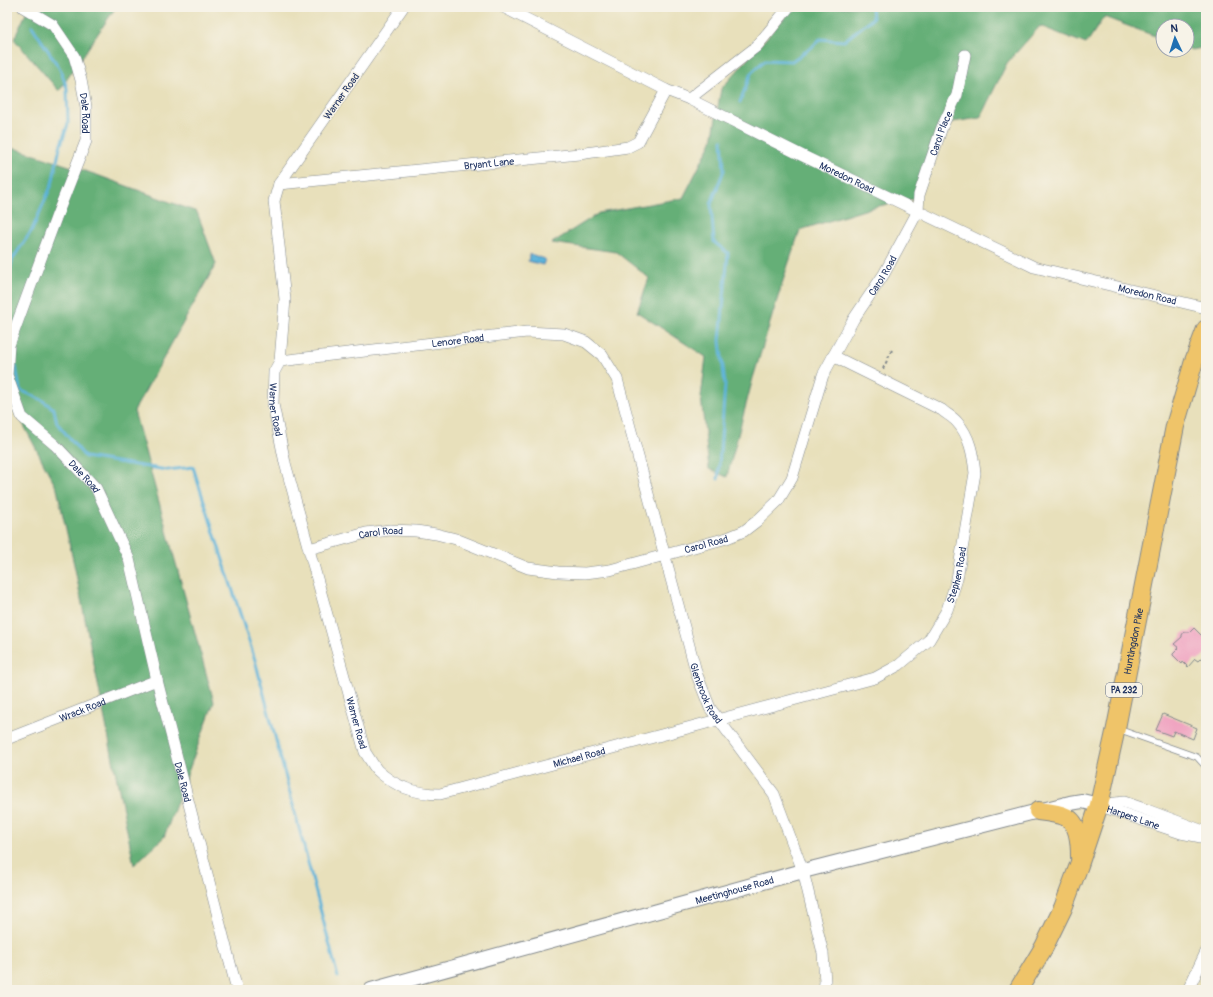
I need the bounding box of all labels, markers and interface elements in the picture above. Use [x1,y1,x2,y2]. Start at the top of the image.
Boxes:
north arrow [1155,18,1195,58]
text: N [1170,22,1179,35]
street label: Warner Road [321,71,362,122]
street label: Dale Road [76,92,91,134]
street label: Carol Place [928,109,956,157]
street label: Bryant Lane [463,156,515,172]
street label: Moredon Road [817,160,876,196]
street label: Carol Road [866,254,900,298]
street label: Moredon Road [1117,282,1178,308]
street label: Lenore Road [431,332,485,350]
street label: Warner Road [266,383,284,438]
street label: Dale Road [65,458,102,495]
street label: Carol Road [357,525,403,542]
street label: Carol Road [683,533,730,556]
street label: Stephen Road [945,546,969,605]
street label: Huntingdon Pike [1122,607,1146,676]
street label: Glenbrook Road [687,662,725,726]
road number: PA 232 [1106,683,1142,697]
street label: Wrack Road [58,696,108,725]
street label: Warner Road [343,696,369,751]
street label: Michael Road [552,745,607,771]
street label: Dale Road [171,761,193,804]
street label: Harpers Lane [1105,803,1161,832]
street label: Meetinghouse Road [694,874,775,907]

